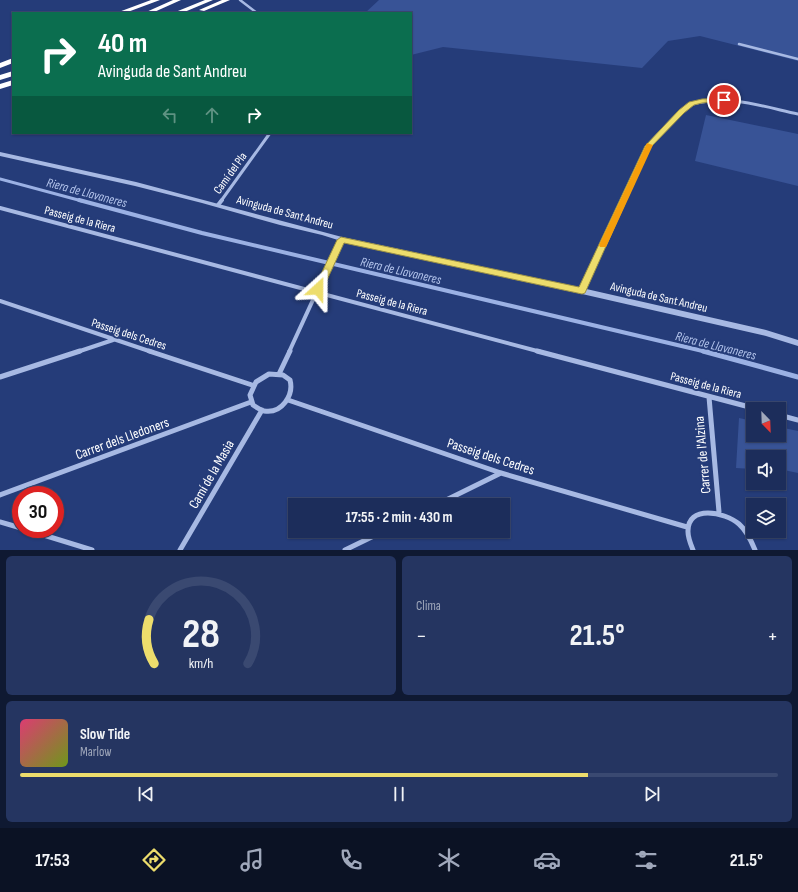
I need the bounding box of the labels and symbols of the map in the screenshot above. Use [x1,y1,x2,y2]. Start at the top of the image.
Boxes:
pin [707,83,741,117]
street label: Camí del Pla [210,149,251,197]
water label: Riera de Llavaneres [45,175,129,211]
street label: Avinguda de Sant Andreu [234,192,335,233]
street label: Passeig de la Riera [43,203,117,236]
water label: Riera de Llavaneres [359,254,443,288]
position arrow [297,268,339,310]
street label: Avinguda de Sant Andreu [608,279,709,316]
street label: Passeig de la Riera [355,286,429,319]
street label: Passeig dels Cedres [89,315,168,354]
water label: Riera de Llavaneres [674,328,758,364]
street label: Passeig de la Riera [669,369,743,402]
north arrow [746,402,786,442]
street label: Carrer dels Lledoners [73,414,171,463]
street label: Carrer de l'Alzina [691,415,714,495]
street label: Passeig dels Cedres [445,434,537,479]
street label: Camí de la Masia [185,437,238,512]
speed limit sign: 30 [12,486,64,538]

